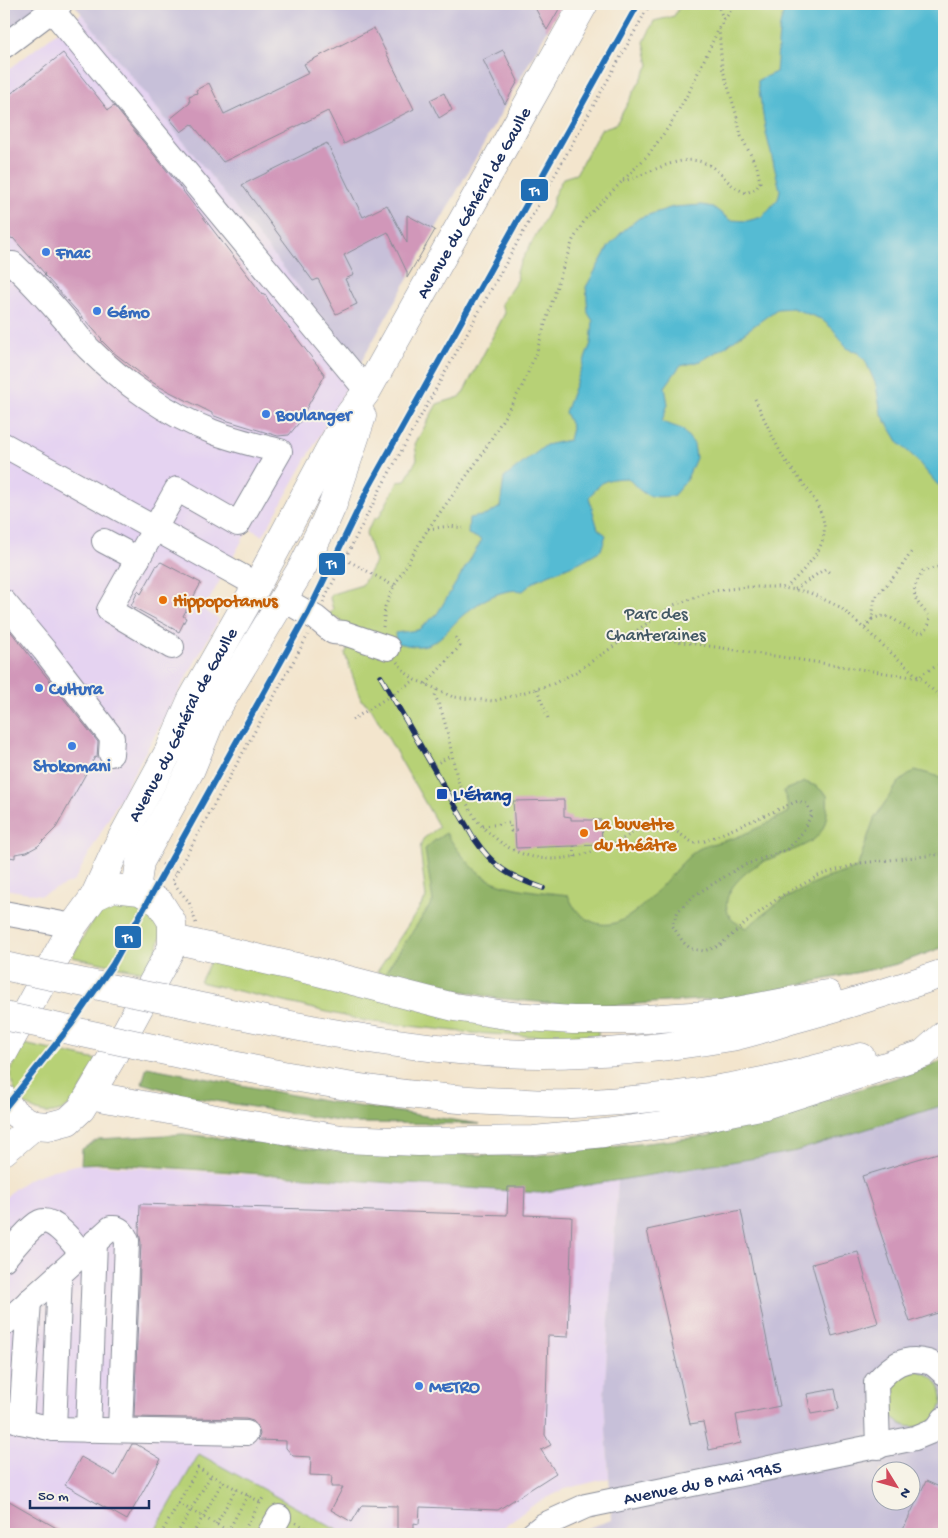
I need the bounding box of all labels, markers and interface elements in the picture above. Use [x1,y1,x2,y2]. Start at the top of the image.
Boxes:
street label: Avenue du Général de Gaulle [413,104,537,303]
line badge: T1 [520,178,549,202]
text: T1 [528,184,541,201]
place label: Fnac [55,244,91,265]
marker: Fnac [40,246,52,258]
place label: Gémo [107,303,150,324]
marker: Gémo [91,305,103,317]
place label: Boulanger [275,406,354,427]
marker: Boulanger [260,408,272,420]
line badge: T1 [318,552,346,576]
text: T1 [325,557,338,574]
place label: Hippopotamus [173,592,279,613]
marker: Hippopotamus [157,594,169,606]
park label: Parc des Chanteraines [606,605,707,647]
street label: Avenue du Général de Gaulle [125,624,244,826]
place label: Cultura [48,680,104,701]
marker: Cultura [33,682,45,694]
marker: Stokomani [66,740,78,752]
place label: Stokomani [33,757,111,778]
place label: L'Étang [453,785,512,807]
marker: L'Étang [435,787,449,801]
place label: La buvette du théâtre [594,815,677,857]
marker: La buvette du théâtre [578,827,590,839]
line badge: T1 [114,925,142,949]
text: T1 [121,931,134,948]
place label: METRO [429,1378,480,1399]
marker: METRO [413,1380,425,1392]
street label: Avenue du 8 Mai 1945 [622,1458,784,1511]
north arrow [870,1460,920,1510]
scale bar [30,1478,149,1510]
text: N [895,1484,914,1501]
text: 50 m [38,1488,69,1506]

